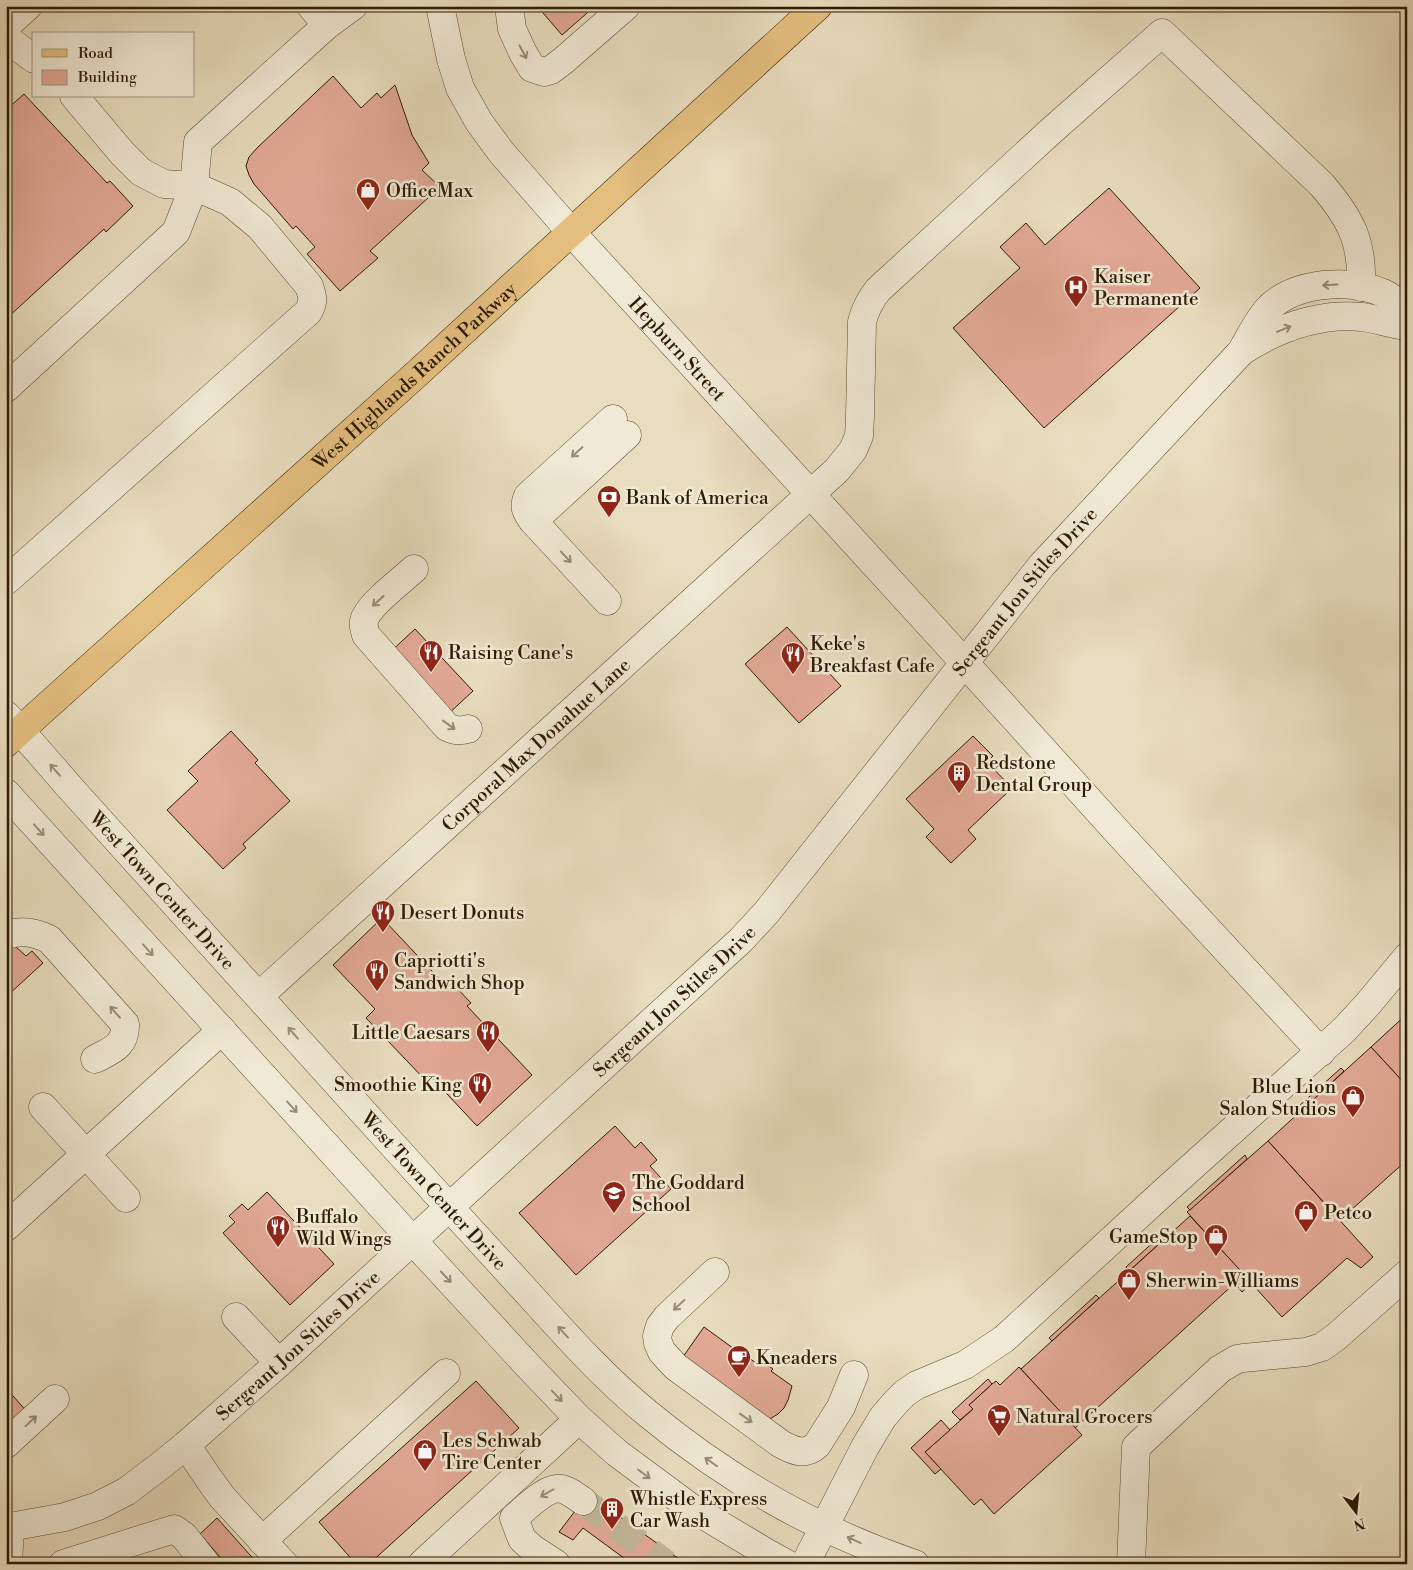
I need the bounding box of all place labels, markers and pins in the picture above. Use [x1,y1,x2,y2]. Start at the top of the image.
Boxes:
shop icon: OfficeMax [355,177,381,211]
place label: OfficeMax [386,179,474,203]
place label: Kaiser Permanente [1094,265,1199,311]
hospital icon: Kaiser Permanente [1063,274,1089,308]
bank icon: Bank of America [596,484,622,518]
place label: Bank of America [625,486,769,510]
place label: Keke's Breakfast Cafe [809,632,935,678]
restaurant icon: Raising Cane's [418,639,444,673]
place label: Raising Cane's [448,641,573,665]
restaurant icon: Keke's Breakfast Cafe [780,641,806,675]
place label: Redstone Dental Group [976,751,1092,797]
building icon: Redstone Dental Group [946,760,972,794]
restaurant icon: Desert Donuts [370,899,396,933]
place label: Desert Donuts [400,901,524,925]
place label: Capriotti's Sandwich Shop [394,949,525,995]
restaurant icon: Capriotti's Sandwich Shop [364,958,390,992]
restaurant icon: Little Caesars [475,1019,501,1053]
place label: Little Caesars [352,1021,470,1045]
restaurant icon: Smoothie King [467,1071,493,1105]
place label: Smoothie King [334,1073,462,1097]
place label: Blue Lion Salon Studios [1219,1075,1336,1121]
shop icon: Blue Lion Salon Studios [1340,1084,1366,1118]
place label: The Goddard School [632,1171,745,1217]
school or university icon: The Goddard School [601,1180,627,1214]
shop icon: Petco [1293,1199,1319,1233]
place label: Petco [1324,1201,1372,1225]
place label: Buffalo Wild Wings [295,1205,391,1251]
restaurant icon: Buffalo Wild Wings [265,1214,291,1248]
shop icon: GameStop [1203,1223,1229,1257]
place label: GameStop [1109,1225,1198,1249]
shop icon: Sherwin-Williams [1116,1267,1142,1301]
place label: Sherwin-Williams [1146,1269,1299,1293]
cafe icon: Kneaders [726,1344,752,1378]
place label: Kneaders [756,1346,837,1370]
supermarket icon: Natural Grocers [986,1403,1012,1437]
place label: Natural Grocers [1016,1405,1153,1429]
place label: Les Schwab Tire Center [442,1429,542,1475]
shop icon: Les Schwab Tire Center [412,1438,438,1472]
place label: Whistle Express Car Wash [629,1487,767,1533]
building icon: Whistle Express Car Wash [599,1496,625,1530]

